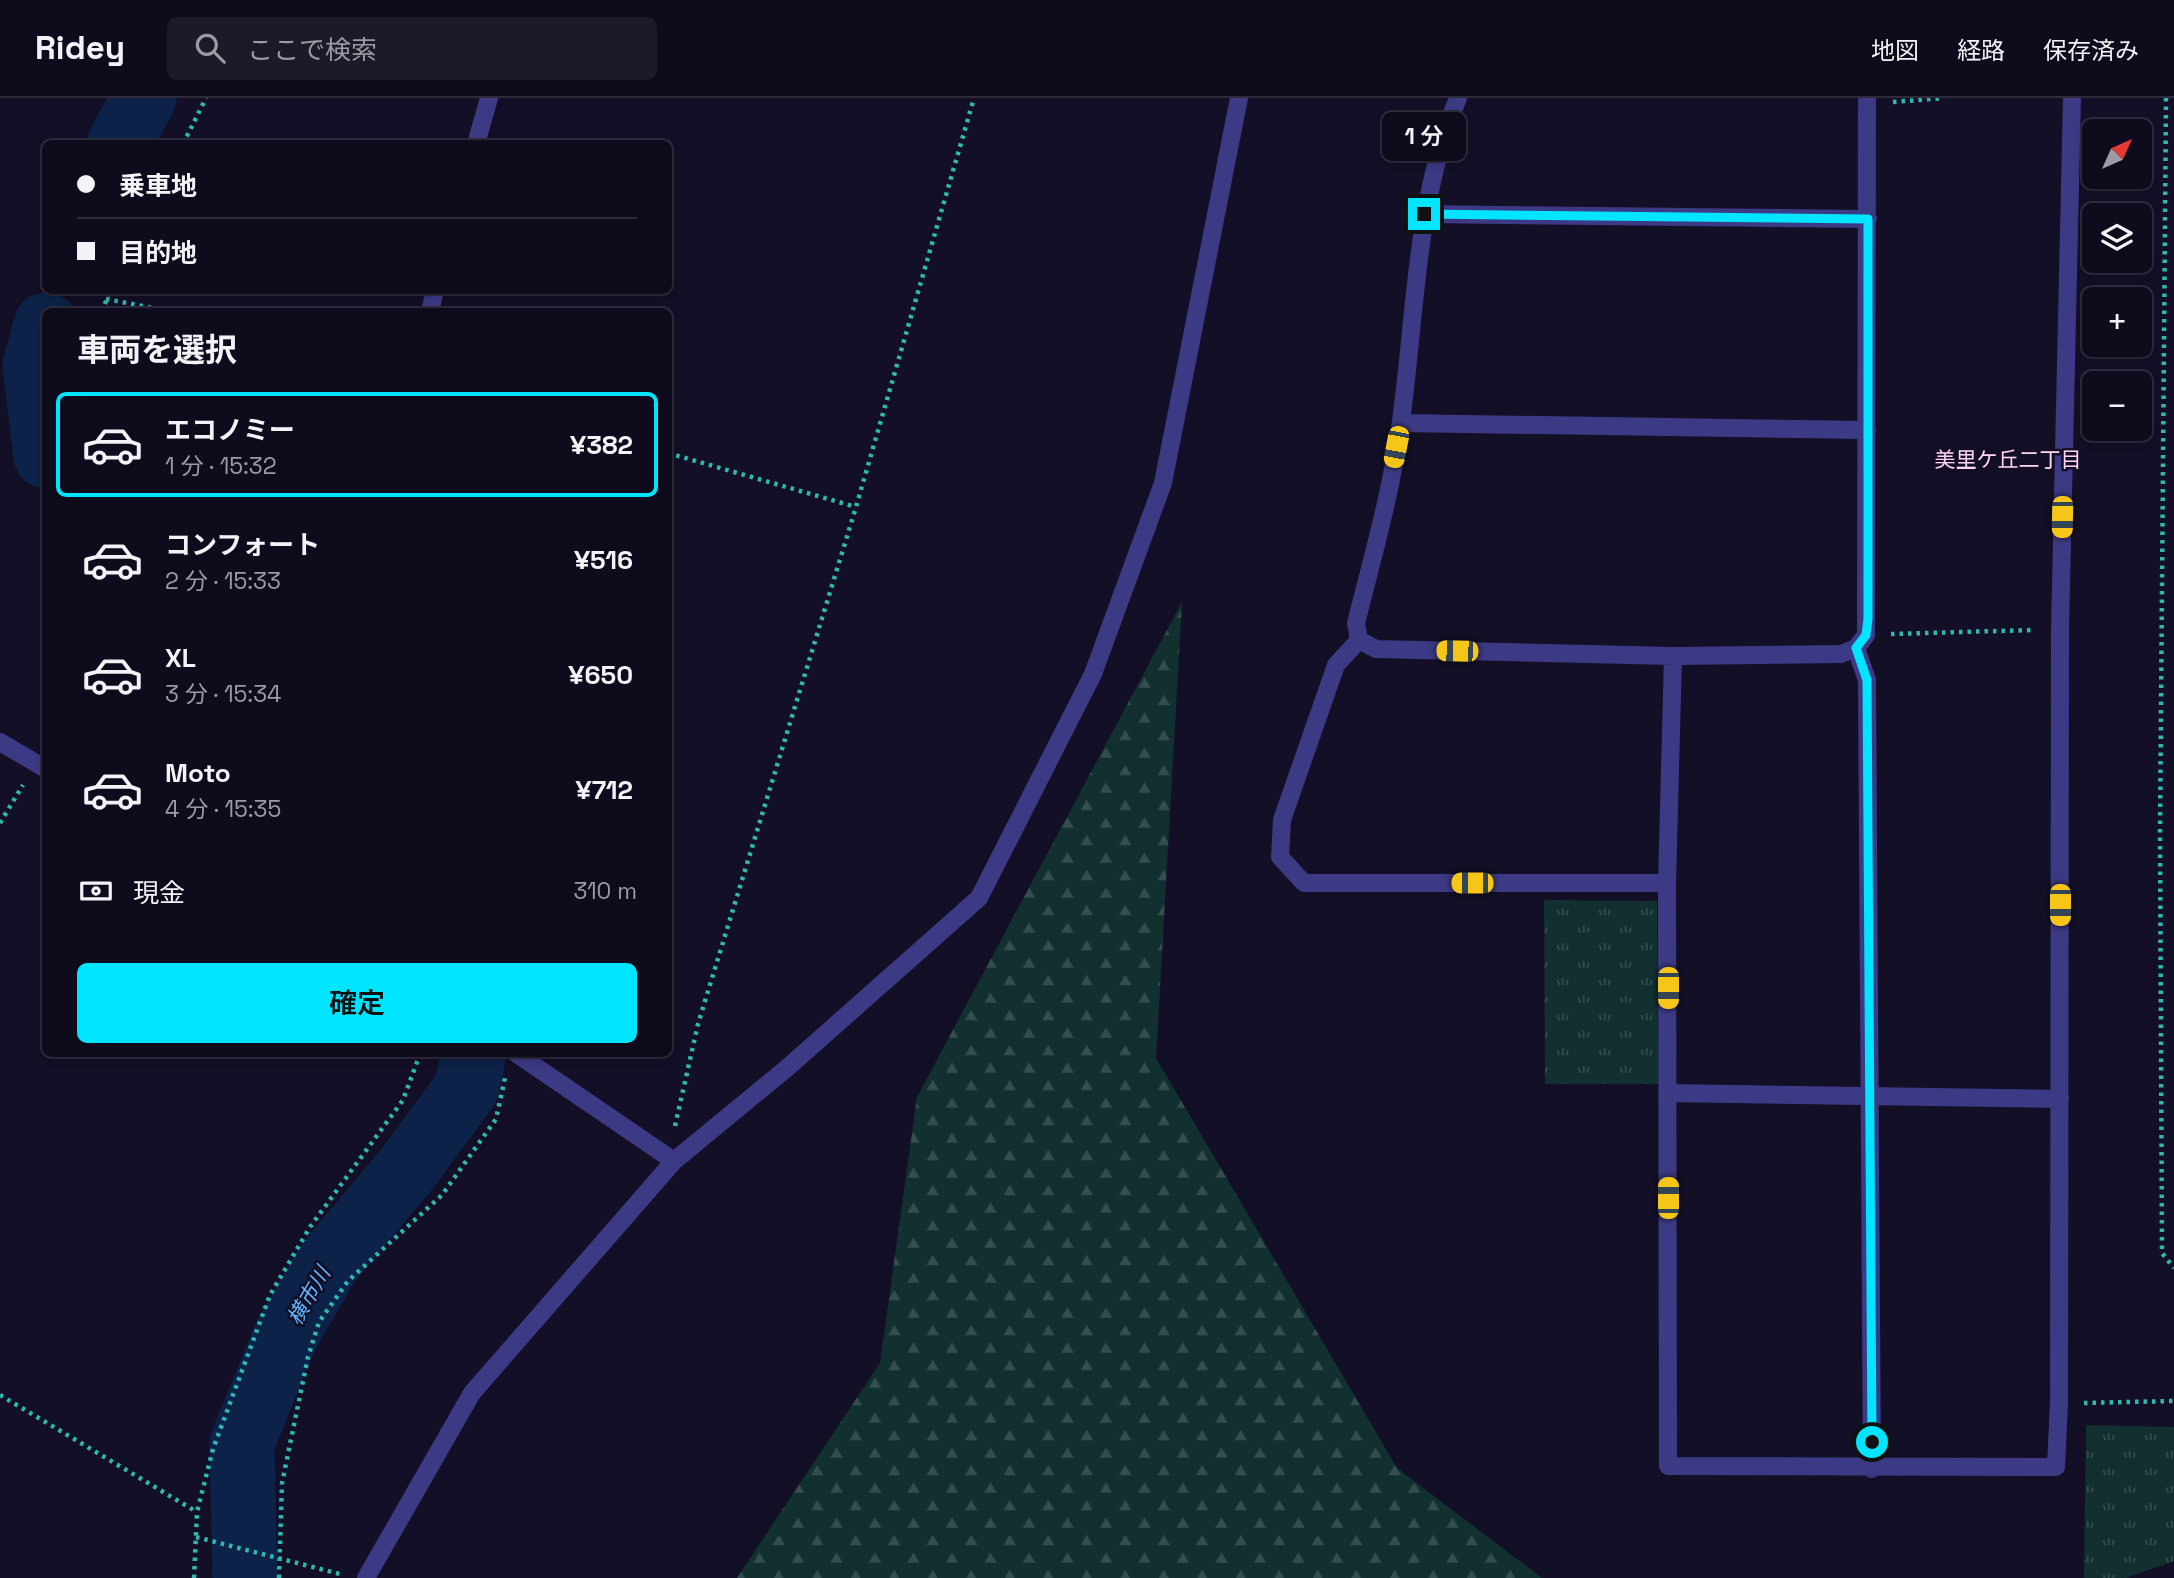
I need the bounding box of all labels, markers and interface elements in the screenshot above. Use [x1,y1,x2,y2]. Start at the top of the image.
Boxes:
search box [167,17,657,80]
text: Ridey [35,27,125,69]
icon: search [191,29,229,67]
text: ここで検索 [247,33,377,67]
text: 地図 [1871,35,1919,66]
text: 経路 [1957,35,2005,66]
text: 保存済み [2043,35,2139,66]
callout: 1 分 [1382,113,1466,162]
north arrow [2082,119,2152,189]
map controls [2082,119,2152,441]
text: 1 分 [1404,121,1444,151]
text: 乗車地 [119,169,197,203]
route end [1408,198,1440,230]
button: layers [2082,203,2152,273]
text: 目的地 [119,236,197,270]
button: + [2082,287,2152,357]
text: 車両を選択 [77,330,237,370]
button: − [2082,371,2152,441]
icon: car [81,413,144,476]
text: エコノミー [165,413,295,447]
car [1382,424,1411,470]
text: ¥382 [570,428,633,462]
district label: 美里ケ丘二丁目 [1935,446,2082,473]
text: 1 分 · 15:32 [165,451,277,481]
car [2052,496,2073,538]
icon: car [81,528,144,591]
text: コンフォート [165,528,320,562]
text: ¥516 [574,543,633,577]
text: 2 分 · 15:33 [165,566,281,596]
car [1436,640,1479,662]
text: XL [165,641,196,675]
icon: car [81,643,144,706]
text: ¥650 [568,658,633,692]
text: 3 分 · 15:34 [165,679,281,709]
text: Moto [165,756,231,790]
icon: car [81,758,144,821]
text: ¥712 [576,773,633,807]
text: 4 分 · 15:35 [165,794,281,824]
icon: cash [77,872,115,910]
car [1452,873,1494,894]
text: 現金 [133,876,185,910]
text: 310 m [573,876,637,906]
car [2050,884,2071,926]
button: 確定 [77,963,637,1043]
car [1658,967,1679,1009]
car [1658,1177,1679,1219]
water label: 横市川 [281,1260,337,1330]
route start [1856,1426,1888,1458]

